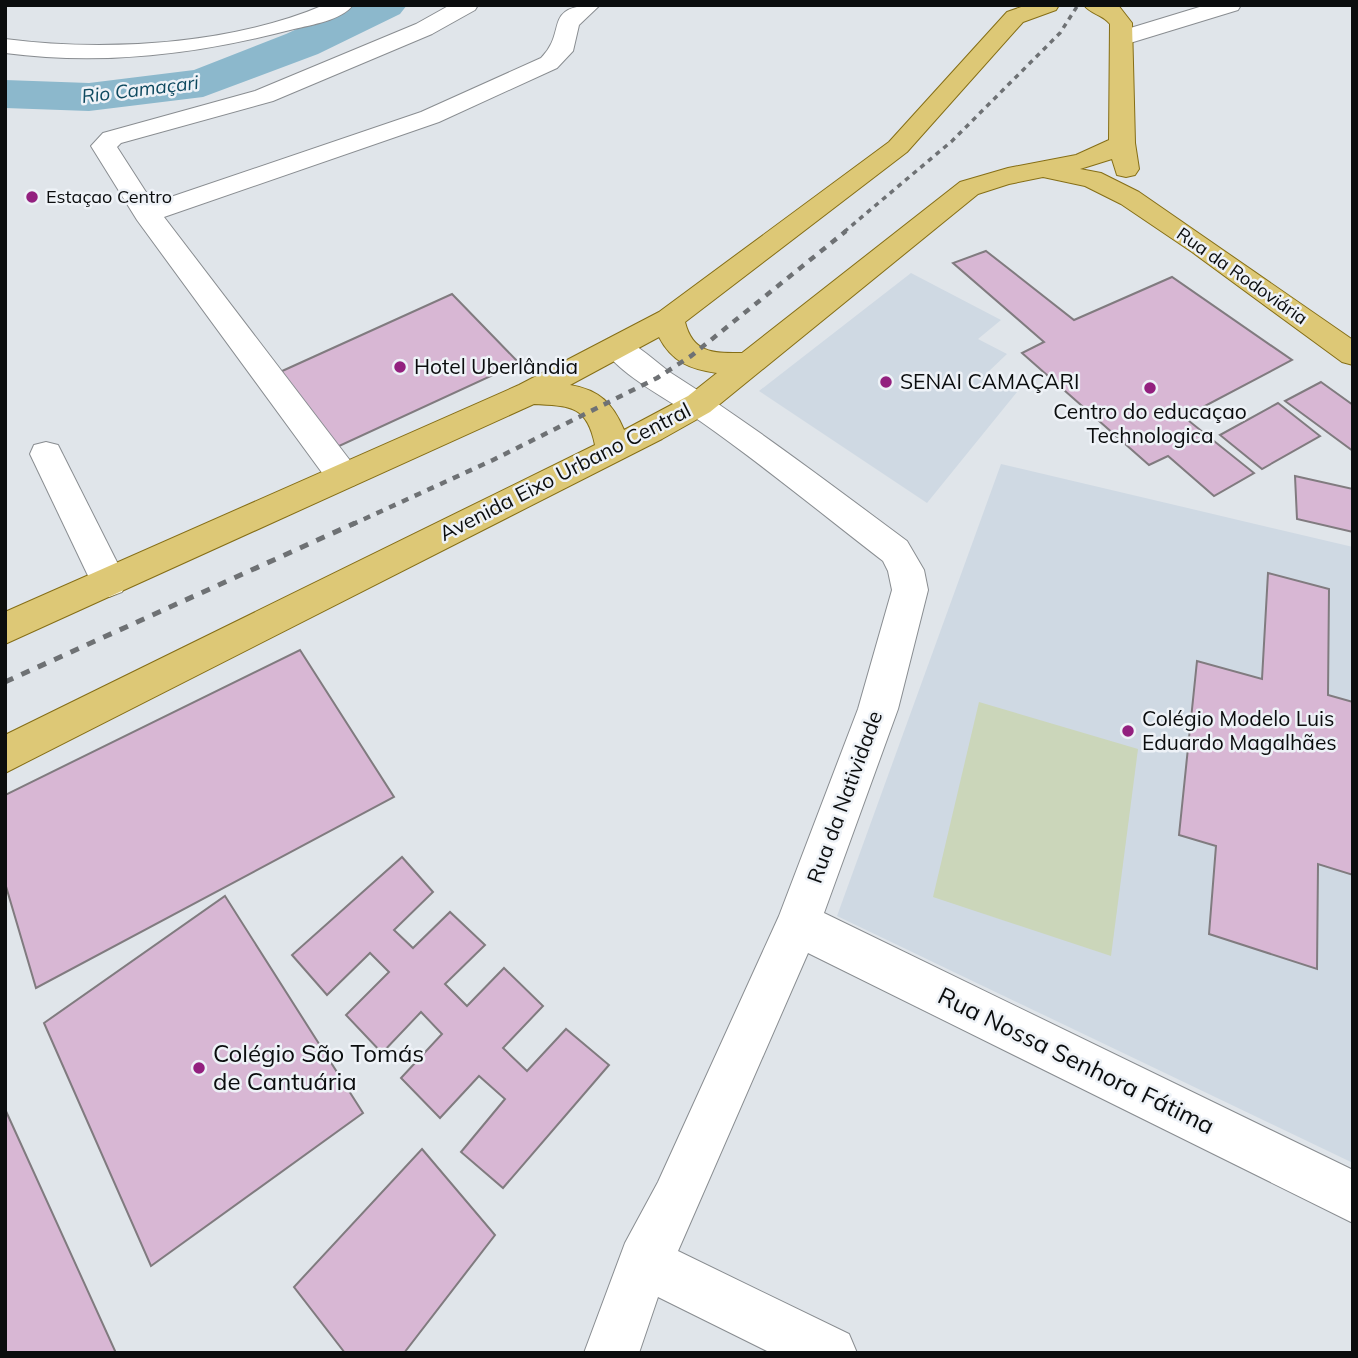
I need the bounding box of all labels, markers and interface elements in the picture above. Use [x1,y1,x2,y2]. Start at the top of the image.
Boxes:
water label: Rio Camaçari [80,70,200,108]
place label: Estaçao Centro [46,185,172,208]
marker: Estaçao Centro [24,189,40,205]
street label: Rua da Rodoviária [1172,222,1312,329]
place label: Hotel Uberlândia [414,353,578,379]
marker: Hotel Uberlândia [392,359,408,375]
place label: SENAI CAMAÇARI [900,368,1080,394]
marker: SENAI CAMAÇARI [878,374,894,390]
marker: Centro do educaçao Technologica [1142,380,1158,396]
street label: Avenida Eixo Urbano Central [434,396,695,546]
place label: Centro do educaçao Technologica [1053,398,1247,448]
place label: Colégio Modelo Luis Eduardo Magalhães [1142,705,1337,755]
street label: Rua da Natividade [801,707,887,886]
marker: Colégio Modelo Luis Eduardo Magalhães [1120,723,1136,739]
street label: Rua Nossa Senhora Fátima [933,980,1220,1140]
place label: Colégio São Tomás de Cantuária [213,1038,424,1096]
marker: Colégio São Tomás de Cantuária [191,1060,207,1076]

